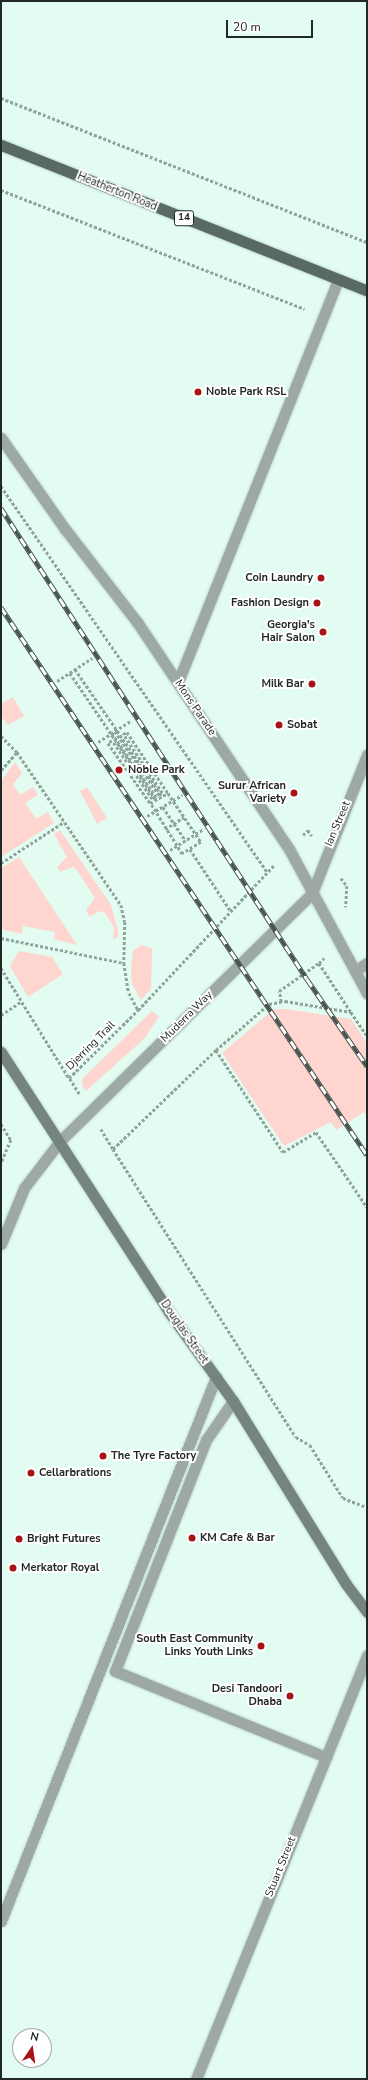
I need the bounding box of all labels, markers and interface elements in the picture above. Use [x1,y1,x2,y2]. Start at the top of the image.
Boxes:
scale bar [228,12,315,38]
text: 20 m [233,19,261,35]
street label: Heatherton Road [75,170,159,214]
road number: 14 [174,210,194,226]
place label: Noble Park RSL [206,385,286,399]
marker: Noble Park RSL [193,387,203,397]
place label: Coin Laundry [245,571,313,585]
marker: Coin Laundry [316,573,326,583]
place label: Fashion Design [231,596,309,610]
marker: Fashion Design [312,598,322,608]
place label: Georgia's Hair Salon [261,619,315,645]
marker: Georgia's Hair Salon [318,627,328,637]
place label: Milk Bar [261,677,304,691]
street label: Mons Parade [172,678,218,738]
marker: Milk Bar [307,679,317,689]
place label: Sobat [287,718,317,732]
marker: Sobat [274,720,284,730]
place label: Noble Park [128,763,185,777]
marker: Noble Park [113,764,125,776]
place label: Surur African Variety [218,780,286,806]
marker: Surur African Variety [289,788,299,798]
street label: Ian Street [323,799,353,849]
street label: Muderra Way [159,989,215,1045]
street label: Djerring Trail [64,1019,118,1073]
street label: Douglas Street [157,1298,211,1366]
place label: The Tyre Factory [111,1449,196,1463]
marker: The Tyre Factory [98,1451,108,1461]
place label: Cellarbrations [39,1466,111,1480]
marker: Cellarbrations [26,1468,36,1478]
place label: KM Cafe & Bar [200,1531,275,1545]
place label: Bright Futures [27,1532,101,1546]
marker: KM Cafe & Bar [187,1533,197,1543]
marker: Bright Futures [14,1534,24,1544]
place label: Merkator Royal [21,1561,99,1575]
marker: Merkator Royal [8,1563,18,1573]
place label: South East Community Links Youth Links [136,1633,253,1659]
marker: South East Community Links Youth Links [256,1641,266,1651]
place label: Desi Tandoori Dhaba [212,1683,282,1709]
marker: Desi Tandoori Dhaba [285,1691,295,1701]
street label: Stuart Street [263,1835,299,1899]
north arrow [12,2028,52,2068]
text: N [29,2029,40,2045]

